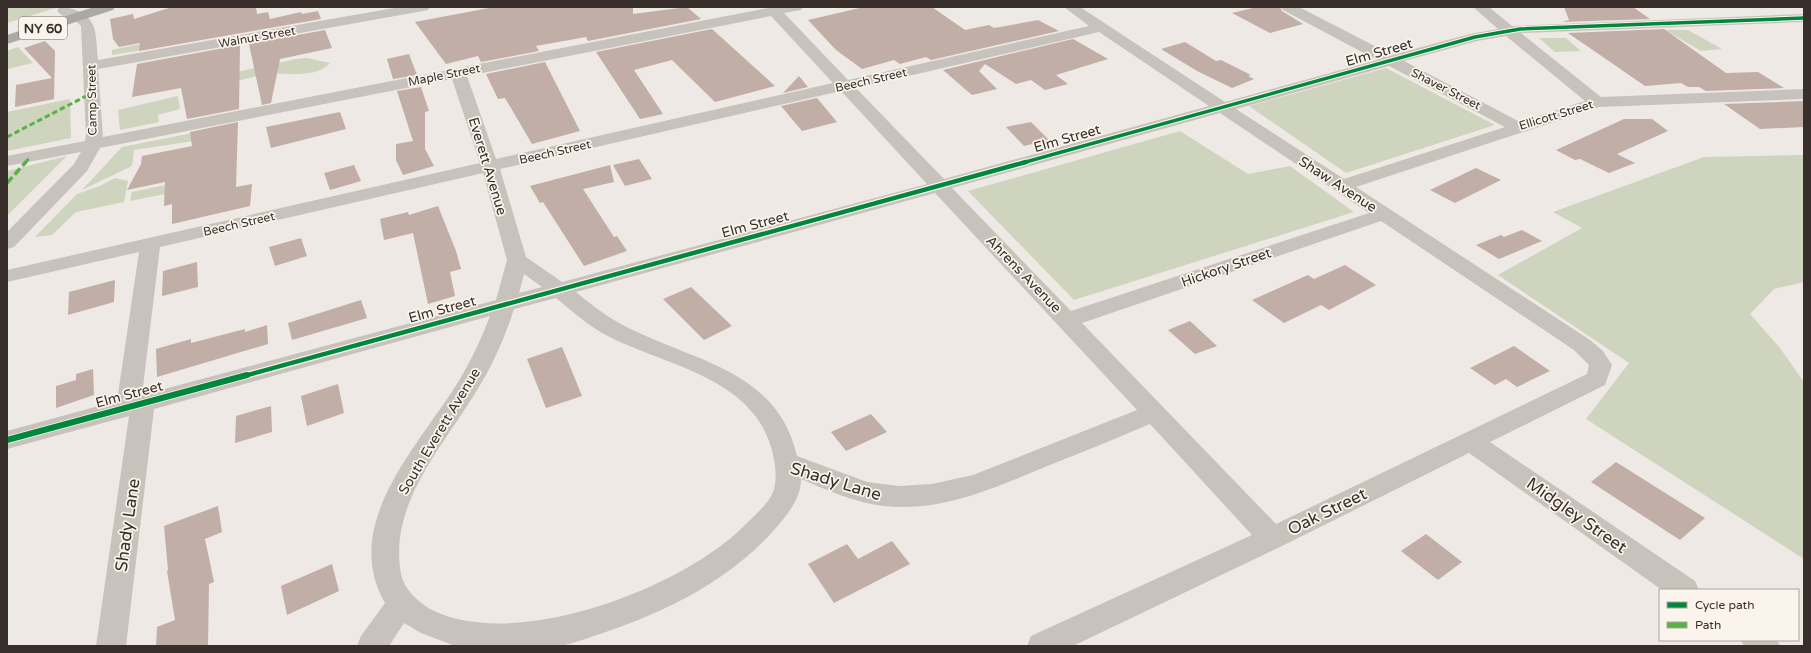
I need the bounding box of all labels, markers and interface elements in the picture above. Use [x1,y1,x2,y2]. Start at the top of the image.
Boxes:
road number: NY 60 [19,17,67,39]
street label: Walnut Street [217,23,297,51]
street label: Elm Street [1344,35,1415,70]
street label: Maple Street [407,61,482,89]
street label: Camp Street [84,64,100,136]
street label: Beech Street [834,65,909,95]
street label: Shaver Street [1409,65,1484,113]
street label: Ellicott Street [1517,97,1595,133]
street label: Everett Avenue [465,115,511,217]
street label: Elm Street [1032,121,1103,156]
street label: Beech Street [518,137,593,167]
street label: Shaw Avenue [1296,153,1380,216]
street label: Elm Street [720,207,791,242]
street label: Beech Street [202,209,277,239]
street label: Ahrens Avenue [982,232,1065,317]
street label: Hickory Street [1179,244,1274,291]
street label: Elm Street [407,292,478,327]
street label: South Everett Avenue [395,365,484,498]
street label: Elm Street [94,377,165,412]
street label: Shady Lane [788,458,884,505]
street label: Midgley Street [1522,473,1631,558]
street label: Shady Lane [111,477,144,573]
street label: Oak Street [1284,483,1371,540]
legend [1659,589,1799,641]
text: Cycle path [1695,598,1754,612]
text: Path [1695,618,1721,632]

